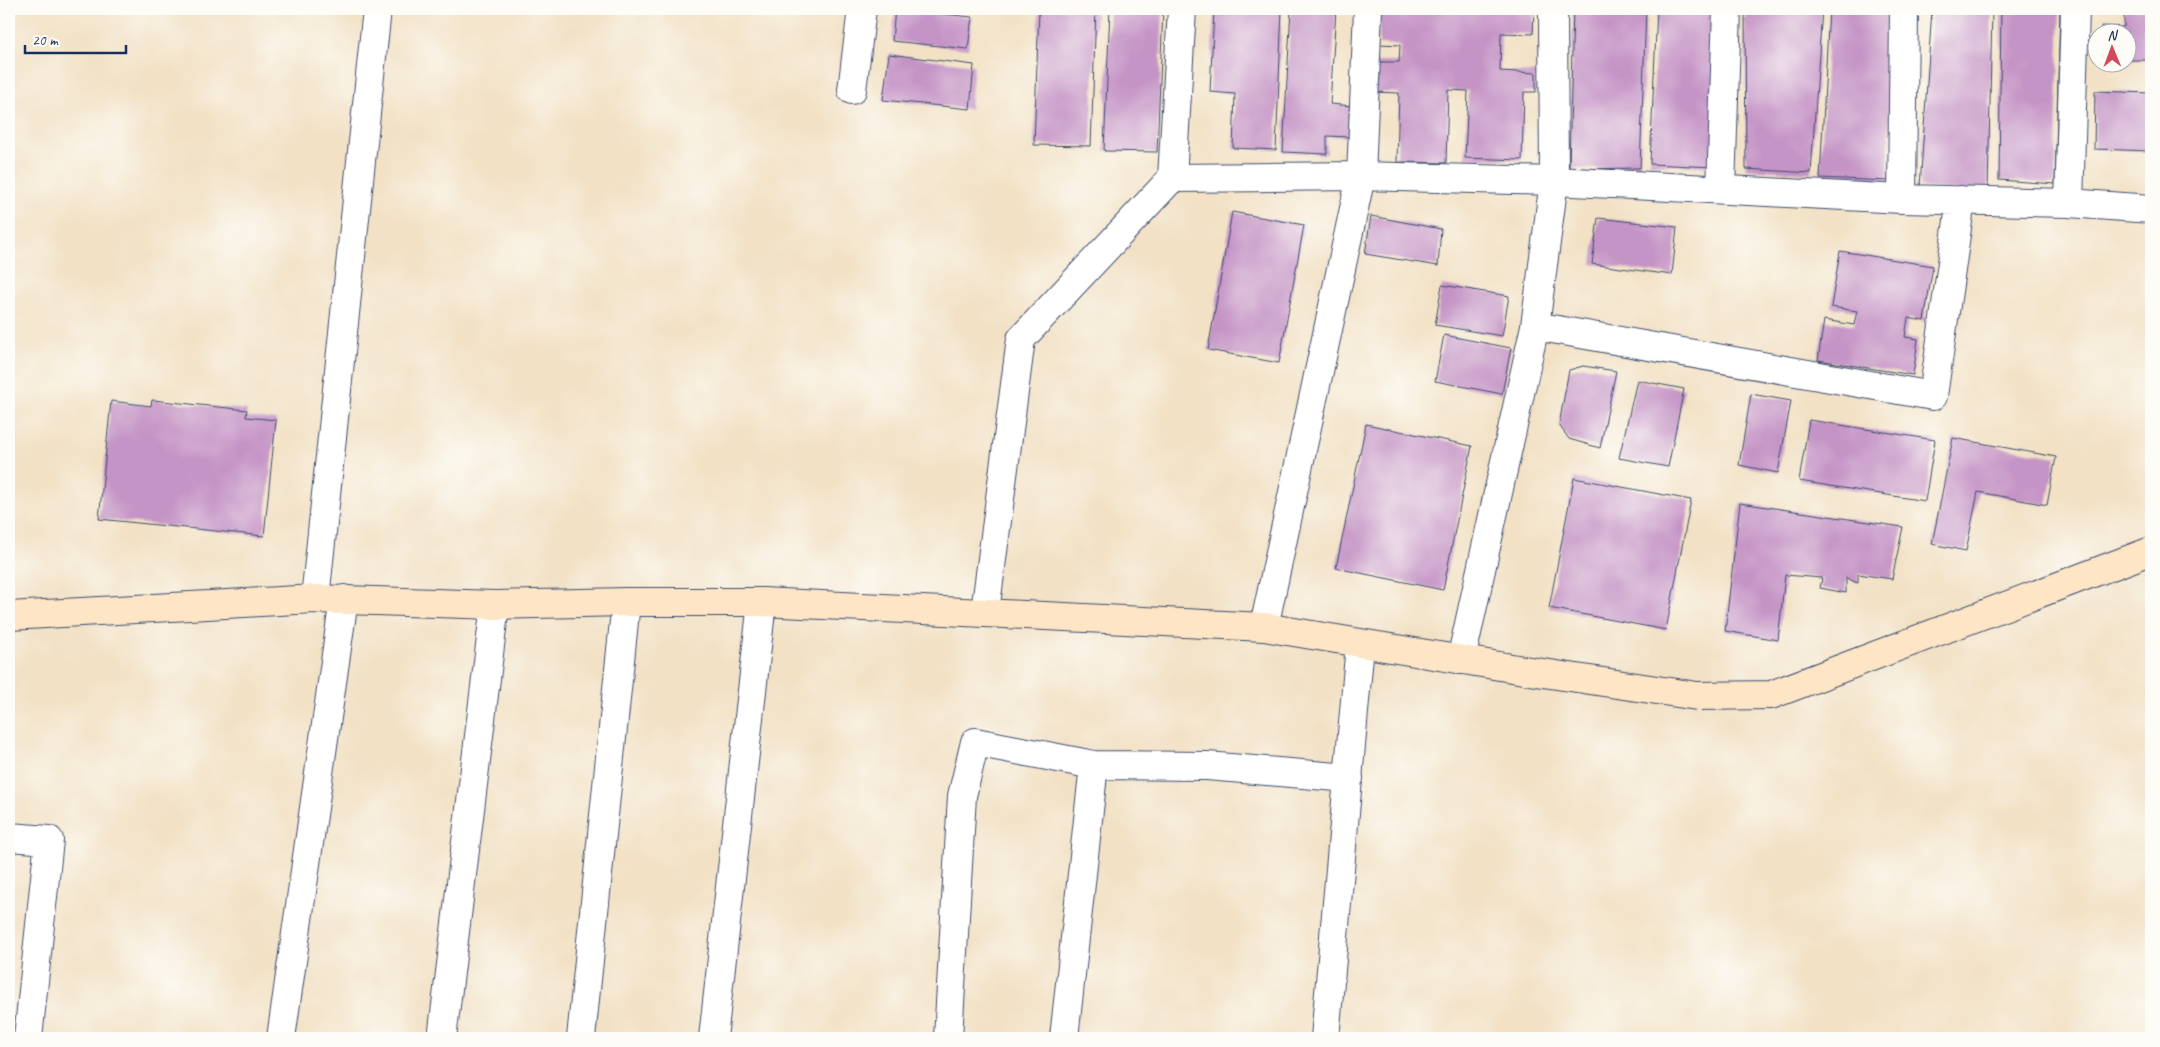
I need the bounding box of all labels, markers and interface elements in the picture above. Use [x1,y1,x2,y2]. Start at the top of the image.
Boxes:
scale bar [25,22,126,54]
north arrow [2088,22,2138,72]
text: N [2107,27,2119,44]
text: 20 m [32,31,59,50]

